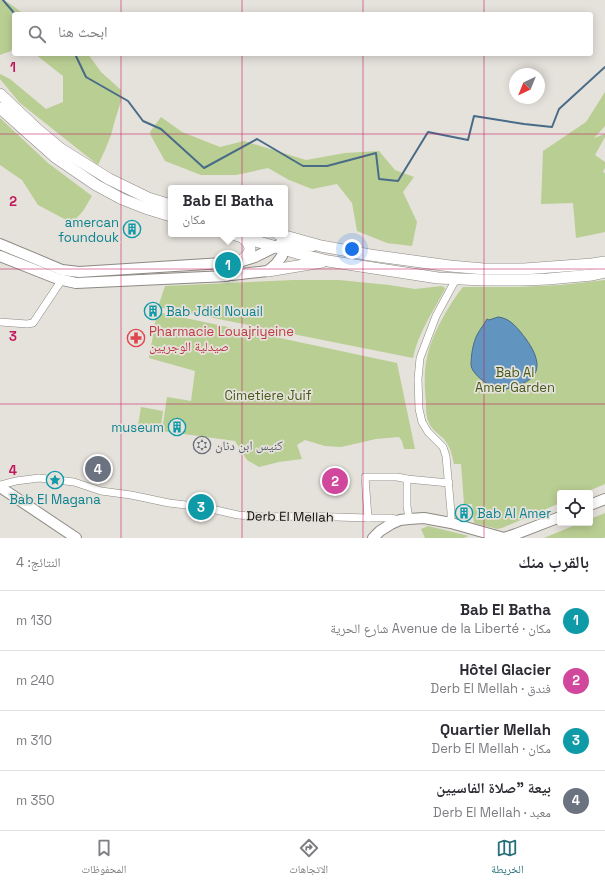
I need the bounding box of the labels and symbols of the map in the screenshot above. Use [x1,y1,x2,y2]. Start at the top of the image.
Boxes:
text: 1 [10,59,16,76]
north arrow [509,68,545,104]
text: 2 [9,193,17,210]
place label: amercan foundouk [58,214,119,246]
building icon: amercan foundouk [122,219,142,239]
your location [342,239,362,259]
pin: 1 [215,250,241,280]
building icon: Bab Jdid Nouail [143,301,163,321]
place label: Bab Jdid Nouail [166,303,263,320]
place label: Pharmacie Louajriyeine صيدلية الوجريين [149,323,294,355]
text: 3 [9,328,17,345]
pharmacy icon: Pharmacie Louajriyeine صيدلية الوجريين [126,328,146,348]
park label: Bab Al Amer Garden [475,364,555,396]
park label: Cimetiere Juif [225,387,312,404]
building icon: museum [167,417,187,437]
place label: museum [111,419,164,436]
synagogue icon: كنيس ابن دنان [192,435,212,455]
place label: كنيس ابن دنان [215,437,284,454]
pin: 4 [85,454,111,484]
text: 4 [9,462,17,479]
pin: 2 [322,466,348,496]
place icon: Bab El Magana [45,470,65,490]
place label: Bab El Magana [9,491,101,508]
pin: 3 [188,492,214,522]
building icon: Bab Al Amer [454,503,474,523]
place label: Bab Al Amer [477,505,551,522]
street label: Derb El Mellah [246,507,334,526]

